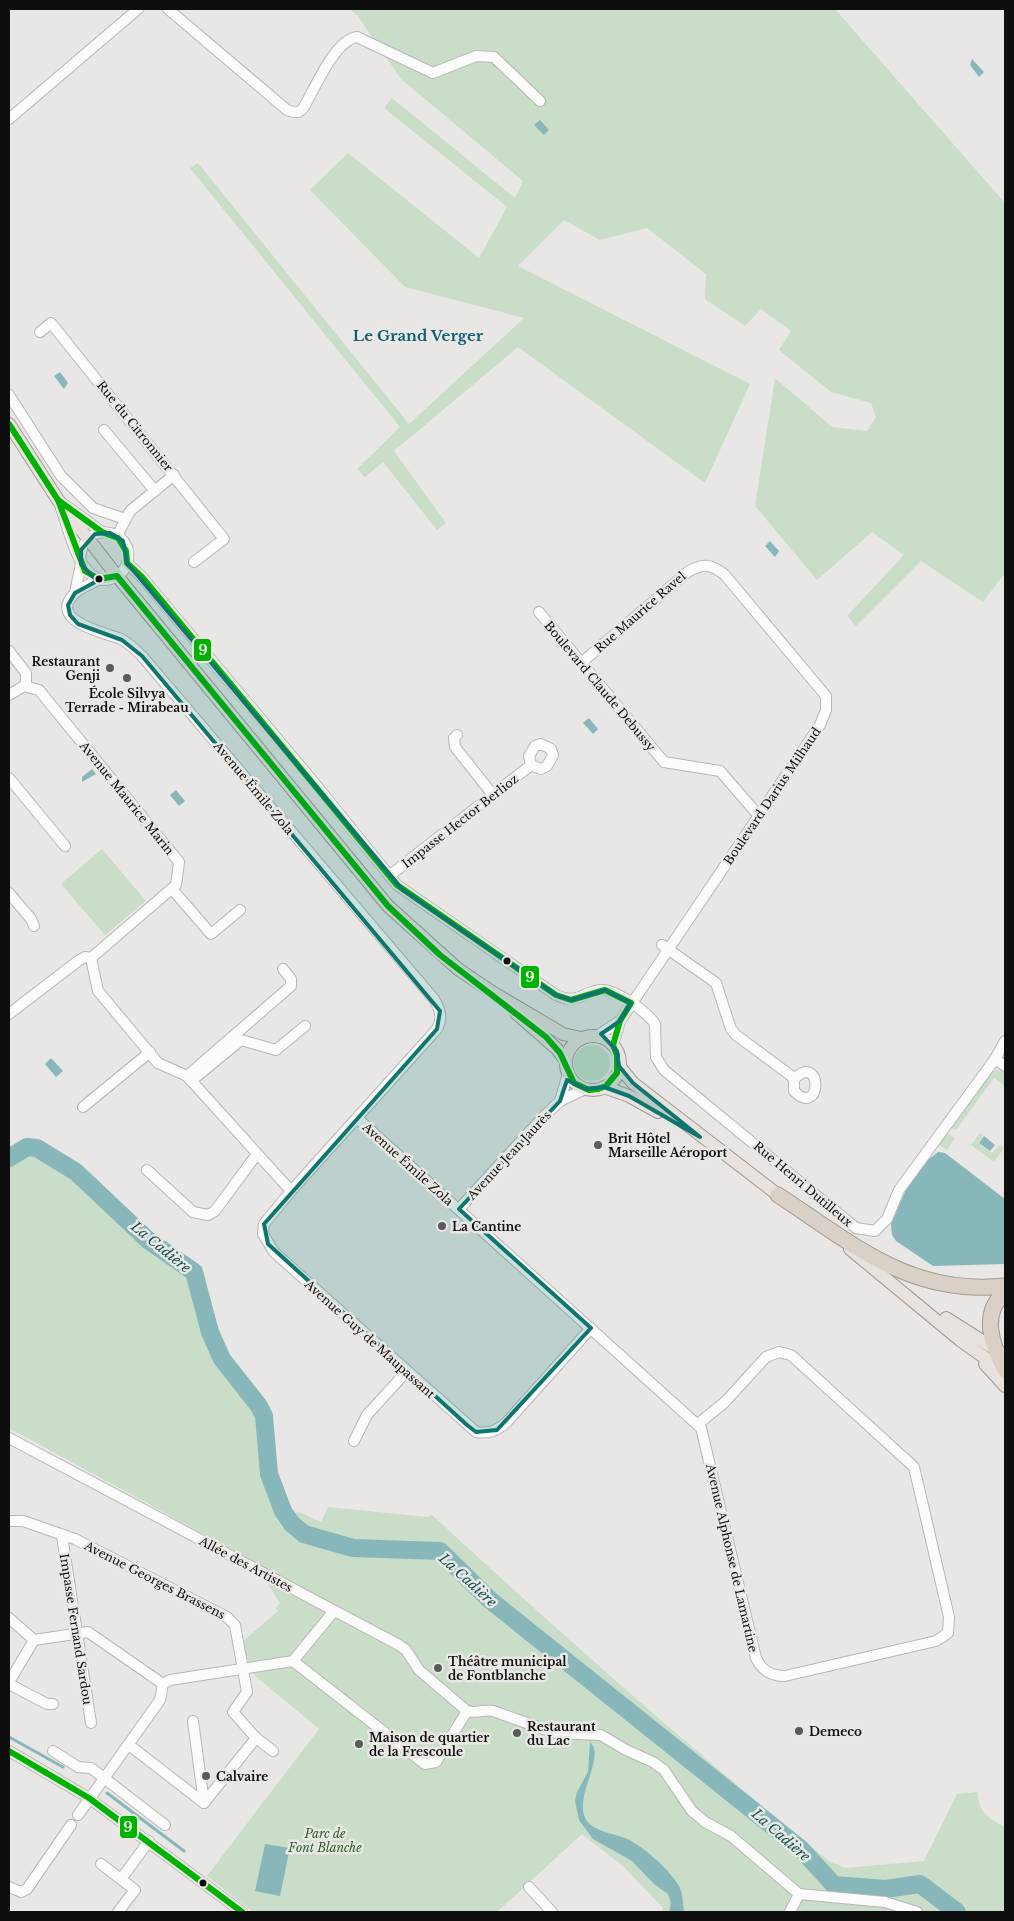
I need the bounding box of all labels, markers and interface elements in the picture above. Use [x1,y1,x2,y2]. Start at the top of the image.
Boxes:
district label: Le Grand Verger [353,326,484,345]
street label: Rue du Citronnier [94,378,176,475]
street label: Rue Maurice Ravel [591,568,689,656]
unlabelled marker [94,574,104,584]
street label: Boulevard Claude Debussy [541,618,659,754]
line badge: 9 [193,638,212,662]
text: 9 [198,641,208,659]
place label: Restaurant Genji [32,654,101,683]
marker: Restaurant Genji [104,662,116,674]
marker: École Silvya Terrade - Mirabeau [121,672,133,684]
place label: École Silvya Terrade - Mirabeau [65,685,189,715]
street label: Boulevard Darius Milhaud [720,724,824,868]
street label: Avenue Émile Zola [210,737,298,838]
street label: Avenue Maurice Marin [76,738,177,858]
street label: Impasse Hector Berlioz [399,771,521,871]
unlabelled marker [502,956,512,966]
line badge: 9 [520,965,540,989]
text: 9 [525,968,535,986]
street label: Avenue Jean Jaurès [463,1108,554,1203]
street label: Avenue Émile Zola [359,1118,457,1209]
place label: Brit Hôtel Marseille Aéroport [608,1131,727,1160]
street label: Rue Henri Dutilleux [751,1138,856,1230]
marker: Brit Hôtel Marseille Aéroport [592,1139,604,1151]
water label: La Cadière [127,1217,195,1277]
place label: La Cantine [452,1219,521,1234]
marker: La Cantine [436,1220,448,1232]
street label: Avenue Guy de Maupassant [301,1276,438,1402]
street label: Avenue Alphonse de Lamartine [703,1461,761,1654]
street label: Allée des Artistes [196,1533,295,1595]
street label: Avenue Georges Brassens [81,1537,228,1622]
water label: La Cadière [435,1549,501,1611]
street label: Impasse Fernand Sardou [57,1552,95,1706]
place label: Théâtre municipal de Fontblanche [448,1654,567,1683]
marker: Théâtre municipal de Fontblanche [432,1662,444,1674]
place label: Restaurant du Lac [527,1719,596,1748]
place label: Demeco [809,1724,862,1739]
marker: Demeco [793,1725,805,1737]
marker: Restaurant du Lac [511,1727,523,1739]
place label: Maison de quartier de la Frescoule [369,1730,489,1759]
marker: Maison de quartier de la Frescoule [353,1738,365,1750]
place label: Calvaire [216,1769,268,1784]
marker: Calvaire [200,1770,212,1782]
water label: La Cadière [747,1804,814,1866]
line badge: 9 [119,1815,138,1839]
text: 9 [123,1818,133,1836]
park label: Parc de Font Blanche [287,1826,362,1855]
unlabelled marker [198,1878,208,1888]

